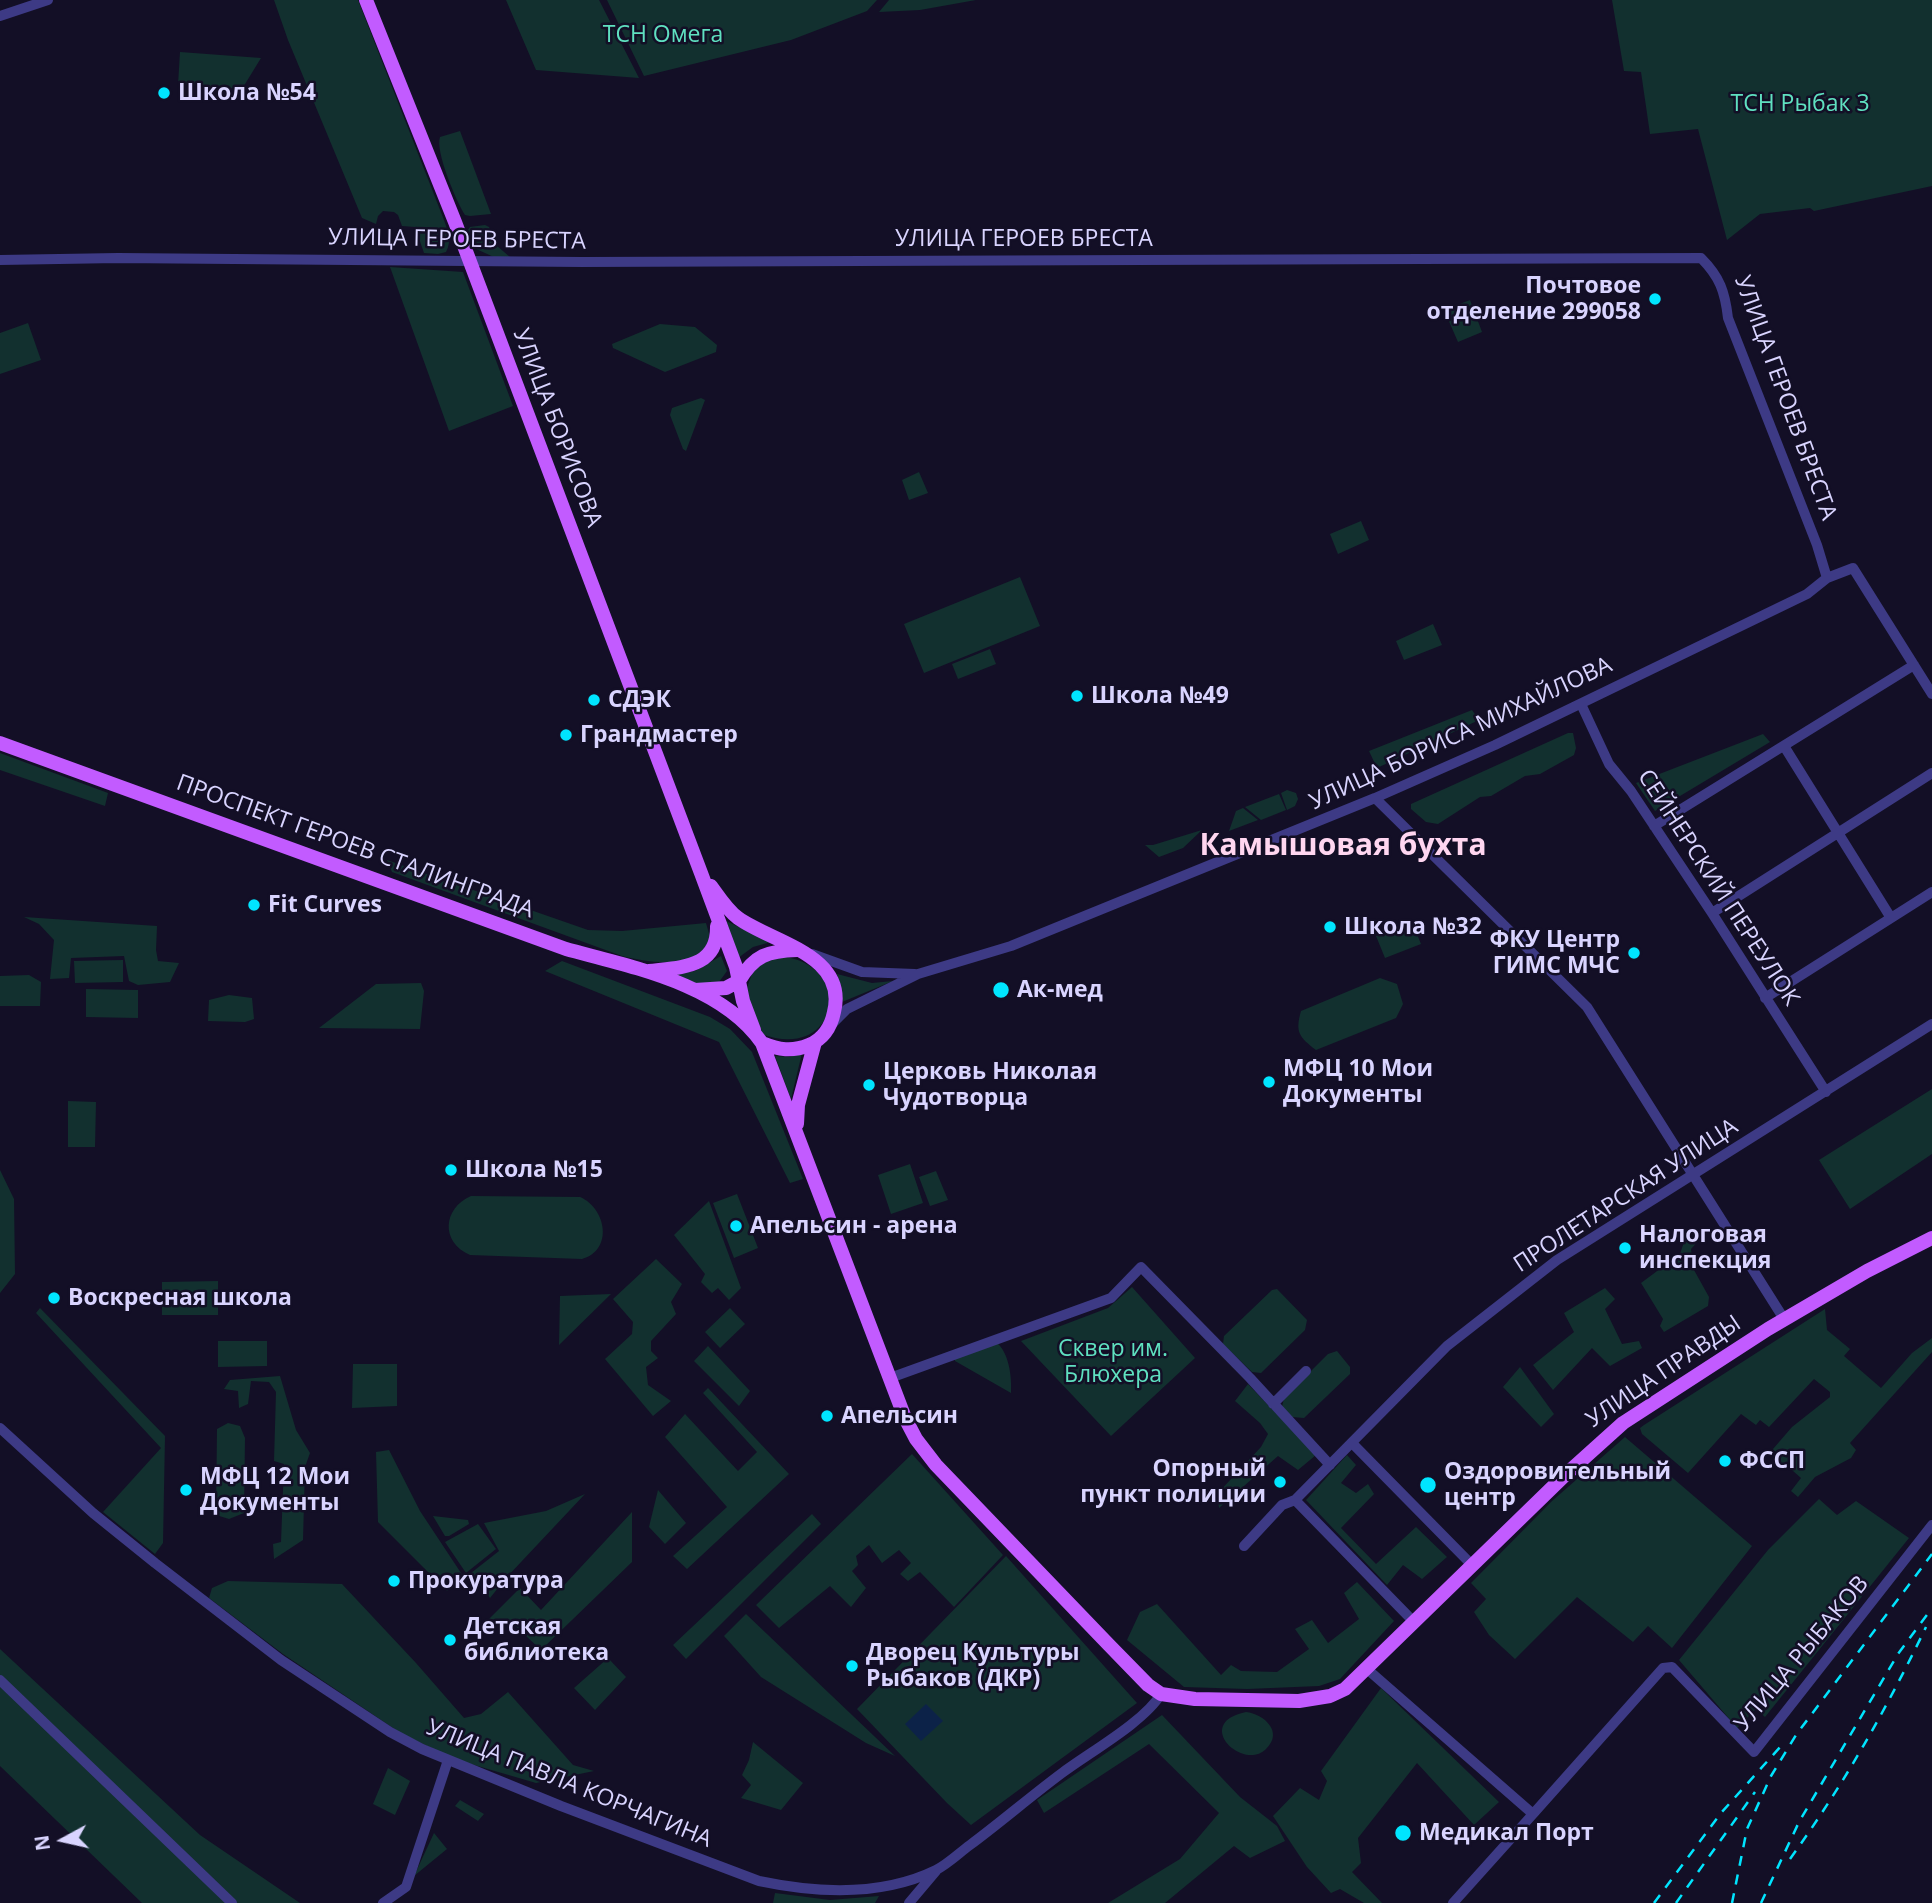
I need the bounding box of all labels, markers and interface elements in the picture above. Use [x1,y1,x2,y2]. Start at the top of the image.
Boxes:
park label: ТСН Омега [603,21,723,49]
place label: Школа №54 [178,79,316,107]
marker: Школа №54 [156,85,172,101]
park label: ТСН Рыбак 3 [1730,90,1870,118]
street label: УЛИЦА ГЕРОЕВ БРЕСТА [328,224,586,256]
street label: УЛИЦА ГЕРОЕВ БРЕСТА [895,225,1153,253]
place label: Почтовое отделение 299058 [1426,272,1641,326]
street label: УЛИЦА ГЕРОЕВ БРЕСТА [1728,272,1842,524]
marker: Почтовое отделение 299058 [1647,291,1663,307]
street label: УЛИЦА БОРИСОВА [506,325,608,531]
street label: УЛИЦА БОРИСА МИХАЙЛОВА [1305,652,1617,816]
place label: Школа №49 [1091,682,1229,710]
place label: СДЭК [608,686,671,714]
marker: Школа №49 [1069,688,1085,704]
marker: СДЭК [586,692,602,708]
place label: Грандмастер [580,721,738,749]
marker: Грандмастер [558,727,574,743]
street label: СЕЙНЕРСКИЙ ПЕРЕУЛОК [1631,765,1805,1011]
street label: ПРОСПЕКТ ГЕРОЕВ СТАЛИНГРАДА [173,769,537,925]
district label: Камышовая бухта [1199,828,1487,864]
place label: Fit Curves [268,891,382,919]
marker: Fit Curves [246,897,262,913]
place label: Школа №32 [1344,913,1482,941]
marker: Школа №32 [1322,919,1338,935]
place label: ФКУ Центр ГИМС МЧС [1489,926,1620,980]
marker: ФКУ Центр ГИМС МЧС [1626,945,1642,961]
place label: Ак-мед [1017,976,1103,1004]
marker: Ак-мед [991,980,1011,1000]
place label: МФЦ 10 Мои Документы [1283,1055,1433,1109]
place label: Церковь Николая Чудотворца [883,1058,1097,1112]
marker: МФЦ 10 Мои Документы [1261,1074,1277,1090]
marker: Церковь Николая Чудотворца [861,1077,877,1093]
street label: ПРОЛЕТАРСКАЯ УЛИЦА [1509,1113,1743,1279]
place label: Школа №15 [465,1156,603,1184]
marker: Школа №15 [443,1162,459,1178]
place label: Апельсин - арена [750,1212,958,1240]
marker: Апельсин - арена [728,1218,744,1234]
place label: Налоговая инспекция [1639,1221,1771,1275]
marker: Налоговая инспекция [1617,1240,1633,1256]
place label: Воскресная школа [68,1284,292,1312]
marker: Воскресная школа [46,1290,62,1306]
street label: УЛИЦА ПРАВДЫ [1581,1310,1747,1434]
park label: Сквер им. Блюхера [1058,1335,1168,1389]
place label: Апельсин [841,1402,958,1430]
marker: Апельсин [819,1408,835,1424]
place label: ФССП [1739,1447,1805,1475]
marker: ФССП [1717,1453,1733,1469]
place label: Опорный пункт полиции [1080,1455,1266,1509]
place label: Оздоровительный центр [1444,1458,1671,1512]
place label: МФЦ 12 Мои Документы [200,1463,350,1517]
marker: Опорный пункт полиции [1272,1474,1288,1490]
marker: Оздоровительный центр [1418,1475,1438,1495]
marker: МФЦ 12 Мои Документы [178,1482,194,1498]
place label: Прокуратура [408,1567,564,1595]
street label: УЛИЦА РЫБАКОВ [1729,1571,1875,1737]
marker: Прокуратура [386,1573,402,1589]
place label: Детская библиотека [464,1613,609,1667]
marker: Детская библиотека [442,1632,458,1648]
place label: Дворец Культуры Рыбаков (ДКР) [866,1639,1080,1693]
marker: Дворец Культуры Рыбаков (ДКР) [844,1658,860,1674]
street label: УЛИЦА ПАВЛА КОРЧАГИНА [422,1714,716,1854]
north arrow [28,1805,98,1875]
place label: Медикал Порт [1419,1819,1594,1847]
marker: Медикал Порт [1393,1823,1413,1843]
text: N [28,1833,56,1852]

